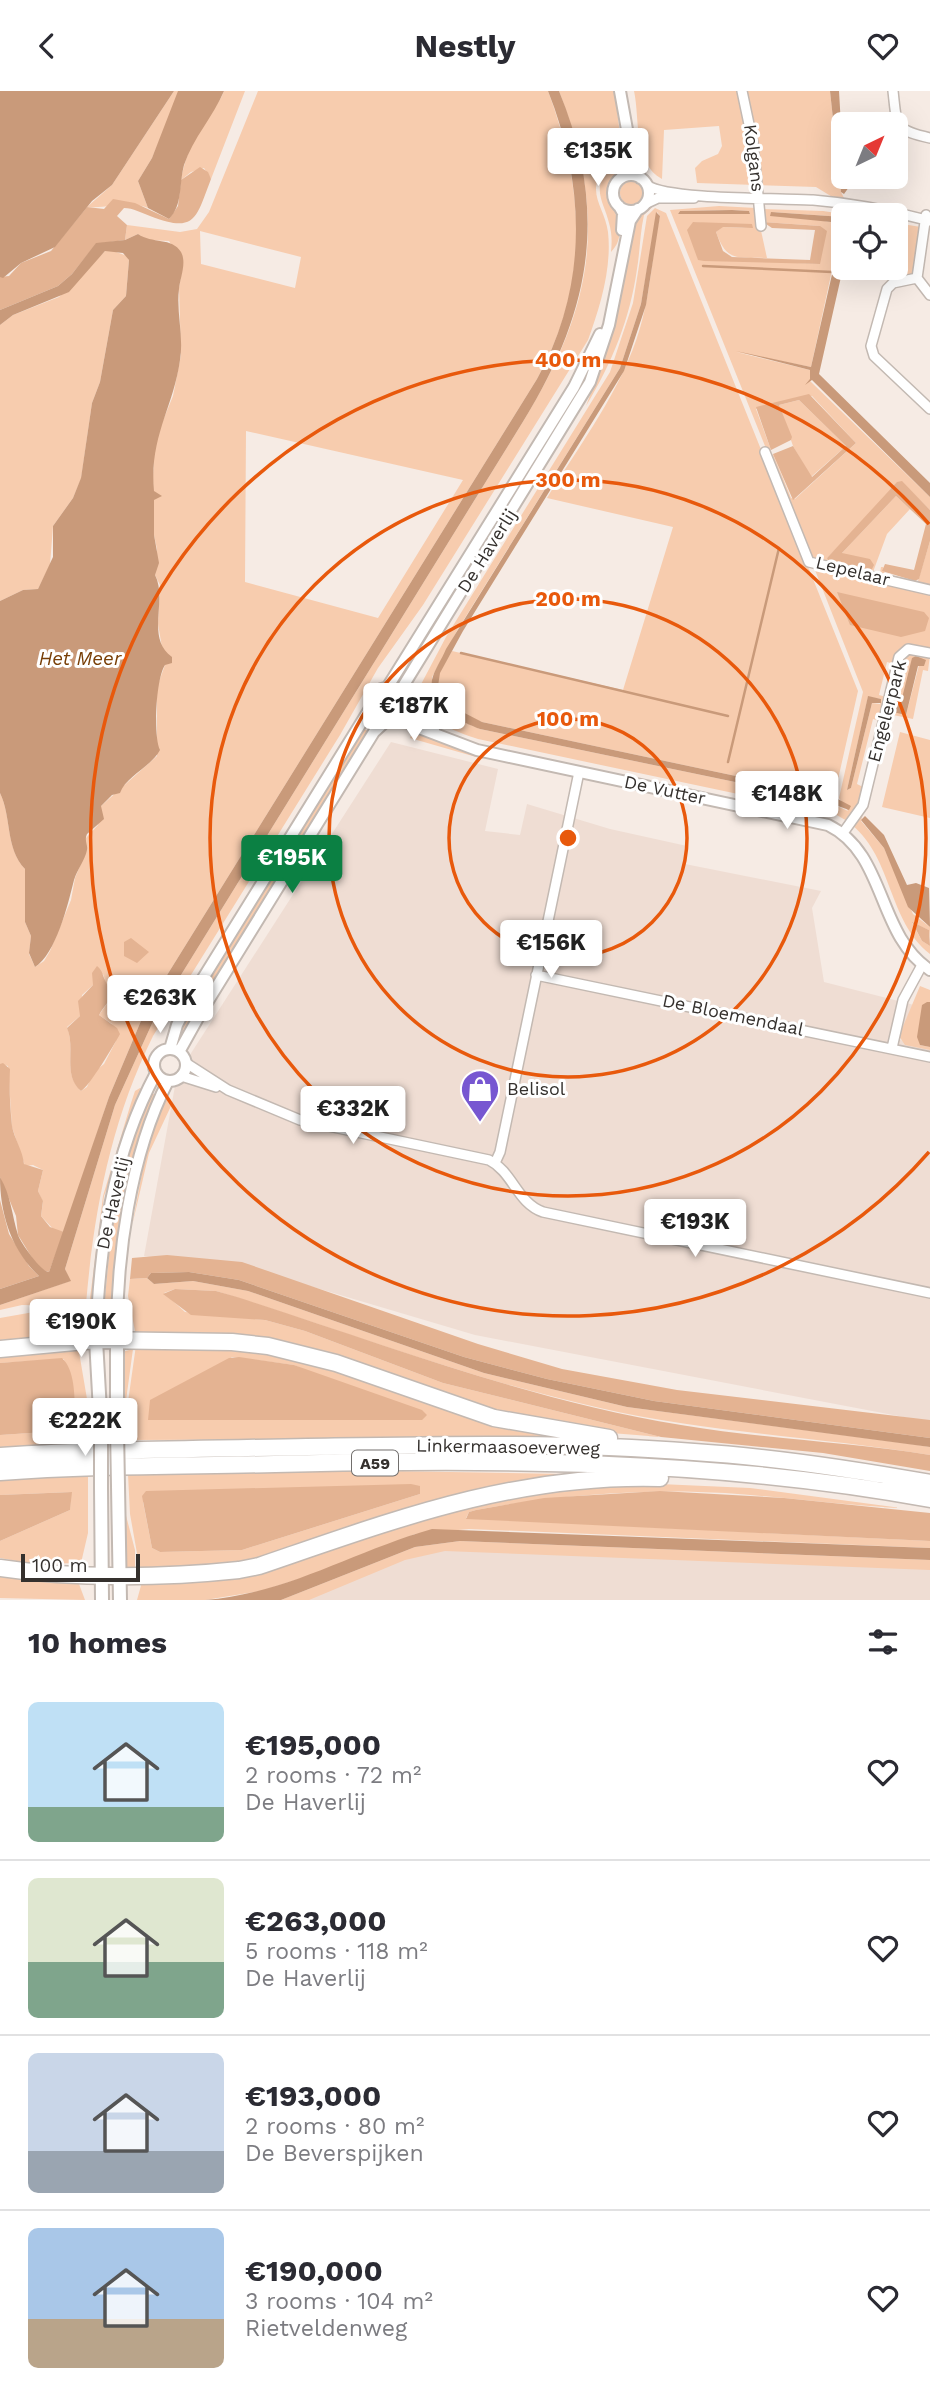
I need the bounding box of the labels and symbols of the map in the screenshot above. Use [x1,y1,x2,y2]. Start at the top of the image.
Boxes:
north arrow [831,112,908,189]
street label: Kolgans [740,123,769,193]
pin: €135K [549,129,647,188]
text: 400 m [535,347,601,372]
text: 300 m [535,467,601,492]
street label: De Haverlij [453,505,521,596]
street label: Lepelaar [814,551,892,590]
text: 200 m [535,586,601,611]
water label: Het Meer [39,647,122,670]
street label: Engelerpark [863,658,910,764]
pin: €187K [365,683,463,743]
text: 100 m [537,706,599,731]
street label: De Vutter [622,771,708,808]
pin: €148K [738,771,836,831]
centre of rings [556,826,580,850]
pin: €195K [243,835,341,895]
pin: €156K [502,921,600,980]
pin: €263K [111,975,209,1035]
street label: De Bloemendaal [661,989,806,1040]
shop icon: Belisol [459,1068,501,1123]
place label: Belisol [507,1078,566,1099]
pin: €332K [304,1087,402,1146]
street label: De Haverlij [92,1154,133,1251]
pin: €193K [646,1199,744,1259]
pin: €190K [32,1299,130,1359]
pin: €222K [36,1399,134,1458]
street label: Linkermaasoeverweg [416,1434,601,1459]
road number: A59 [352,1451,398,1475]
scale bar [21,1551,140,1583]

